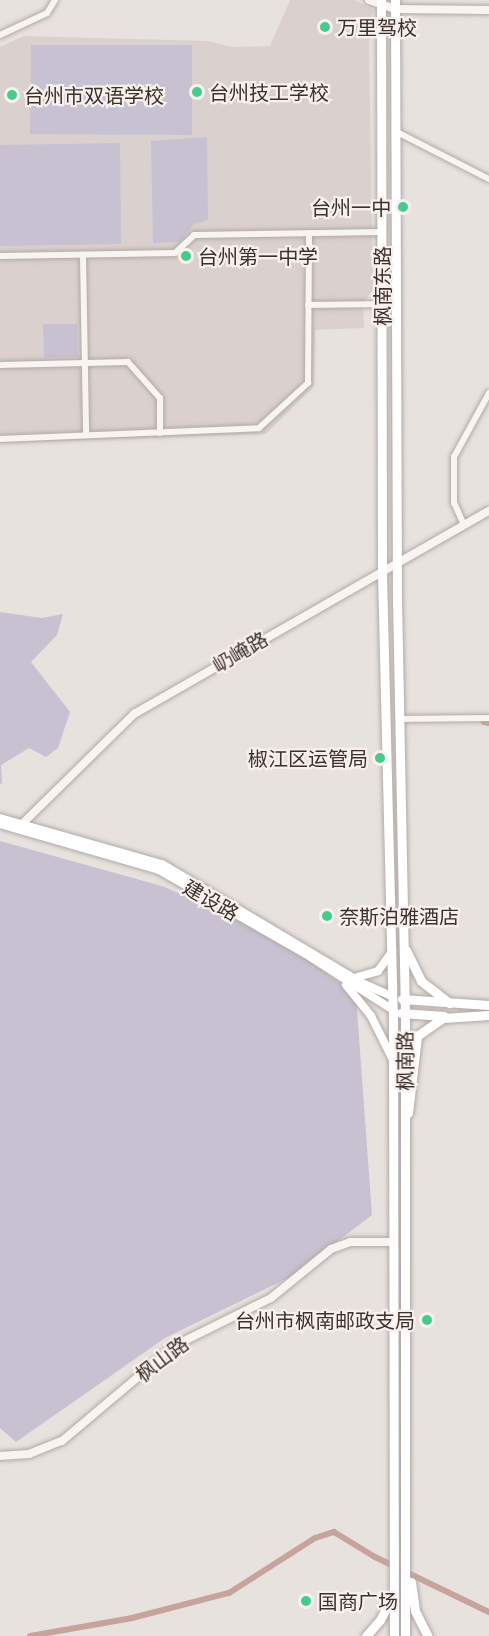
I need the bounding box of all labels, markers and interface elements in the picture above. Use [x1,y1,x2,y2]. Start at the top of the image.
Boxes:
place label: 万里驾校 [337,15,417,39]
marker: 万里驾校 [318,20,332,34]
place label: 台州技工学校 [209,80,329,104]
place label: 台州市双语学校 [24,83,164,107]
marker: 台州技工学校 [190,85,204,99]
marker: 台州市双语学校 [5,88,19,102]
place label: 台州一中 [311,195,391,219]
marker: 台州一中 [396,200,410,214]
place label: 台州第一中学 [198,244,318,268]
street label: 枫南东路 [370,246,394,326]
marker: 台州第一中学 [179,249,193,263]
street label: 屷崦路 [208,627,272,677]
place label: 椒江区运管局 [248,746,368,770]
marker: 椒江区运管局 [373,751,387,765]
street label: 建设路 [179,875,243,925]
place label: 奈斯泊雅酒店 [339,904,459,928]
marker: 奈斯泊雅酒店 [320,909,334,923]
street label: 枫南路 [393,1031,417,1091]
place label: 台州市枫南邮政支局 [235,1308,415,1332]
marker: 台州市枫南邮政支局 [420,1313,434,1327]
street label: 枫山路 [131,1331,193,1387]
place label: 国商广场 [318,1589,398,1613]
marker: 国商广场 [299,1594,313,1608]

